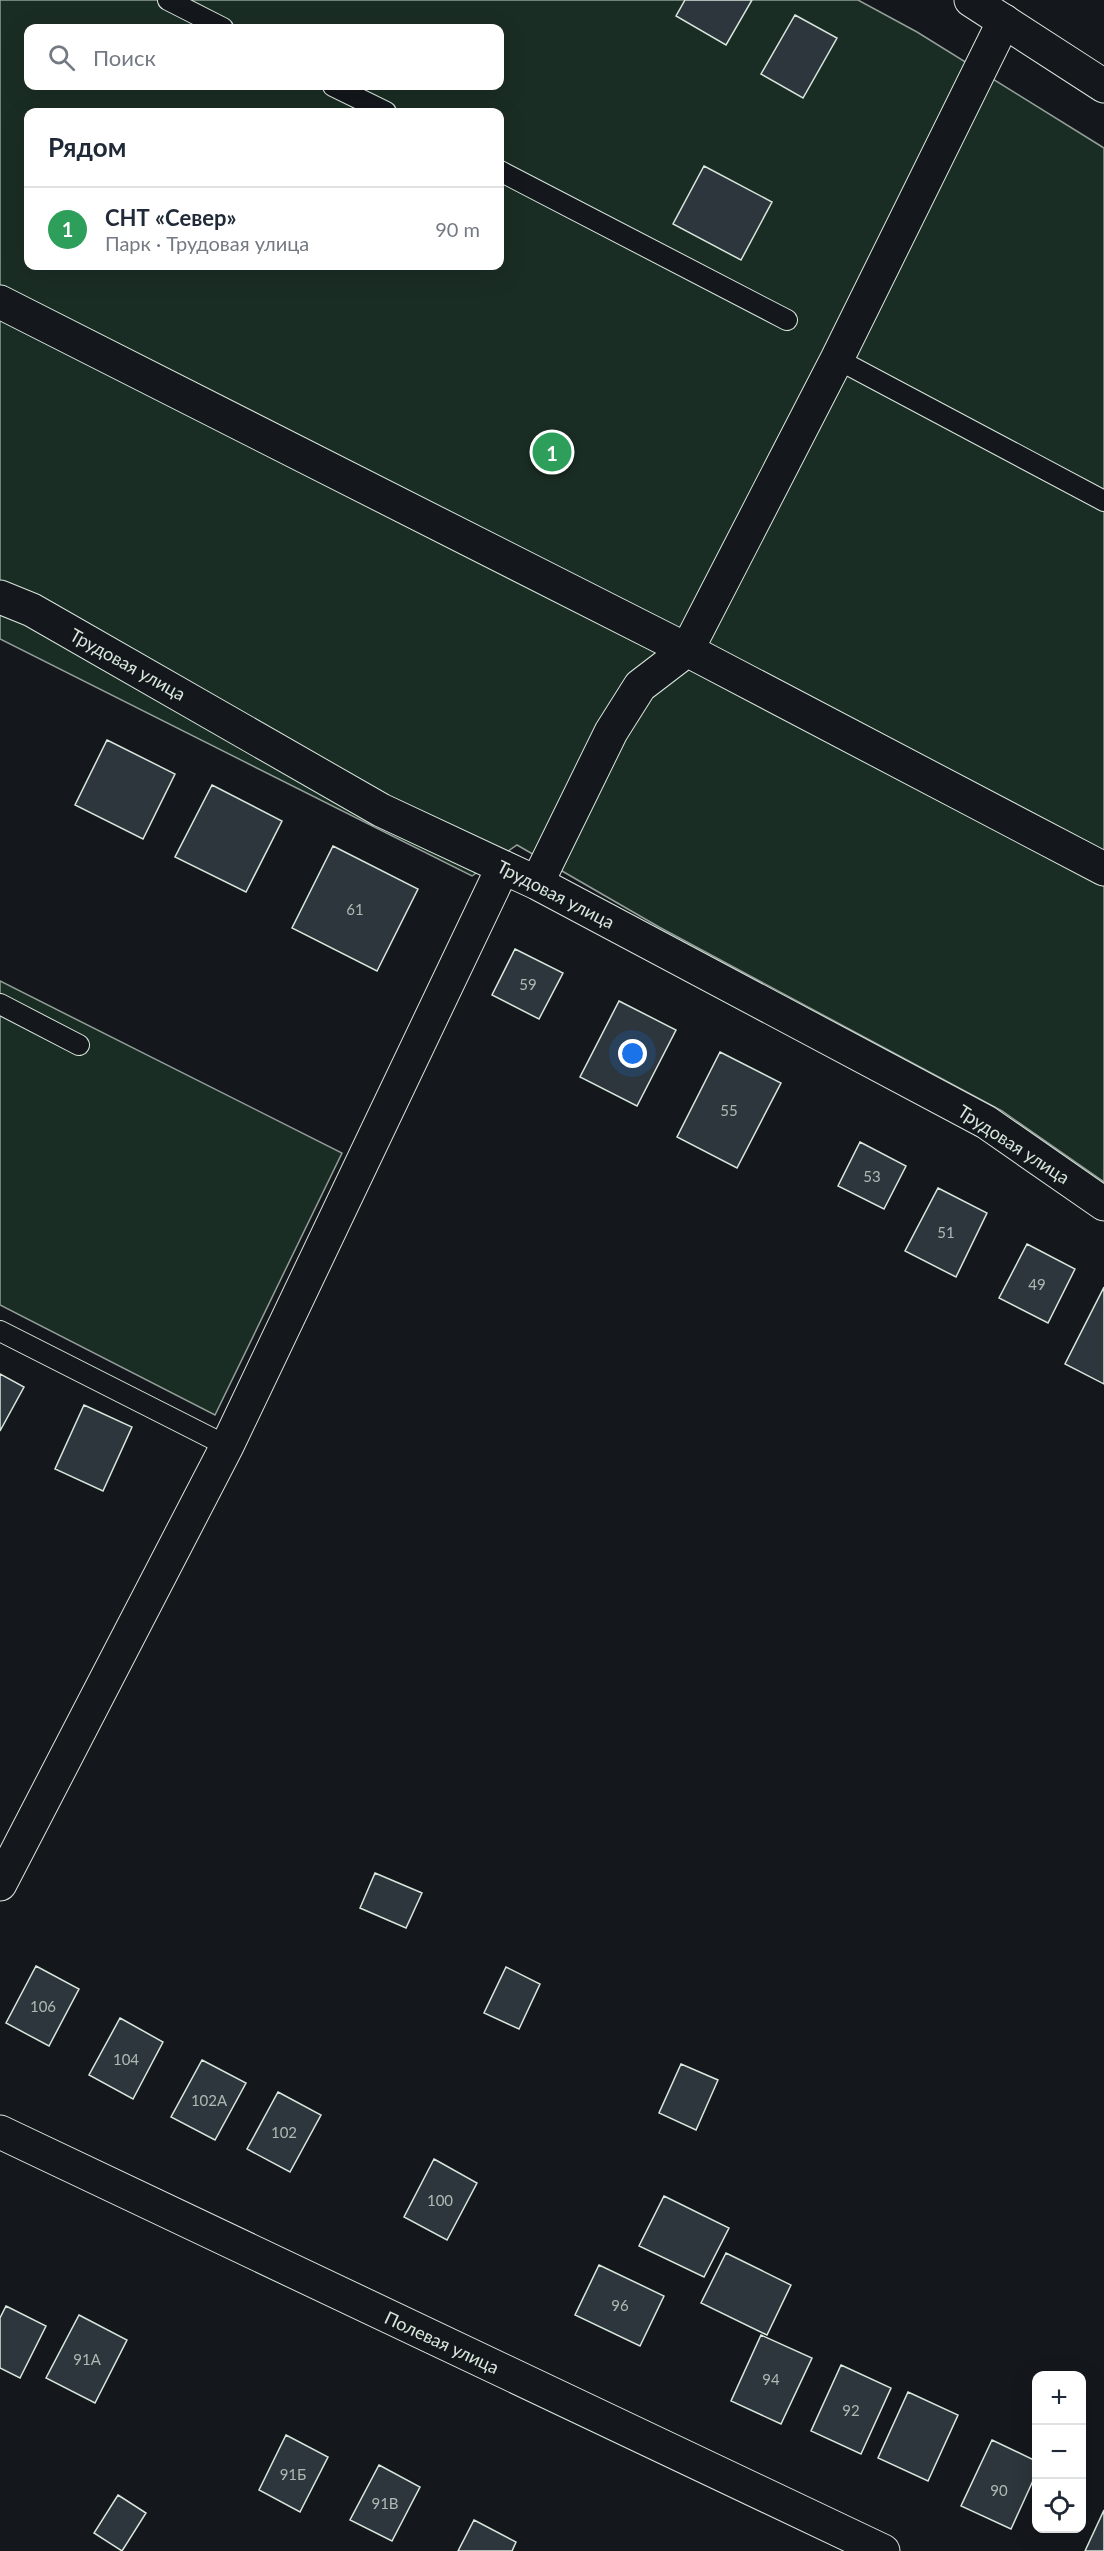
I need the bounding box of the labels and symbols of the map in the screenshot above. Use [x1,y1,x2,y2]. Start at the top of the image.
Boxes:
pin: 1 [532,430,572,474]
street label: Трудовая улица [66,623,190,705]
street label: Трудовая улица [494,855,618,933]
house number: 61 [346,900,364,918]
house number: 59 [519,975,537,993]
your location [618,1039,647,1068]
street label: Трудовая улица [954,1100,1074,1188]
house number: 55 [720,1101,738,1119]
house number: 53 [863,1167,881,1185]
house number: 51 [937,1223,955,1241]
house number: 49 [1028,1275,1046,1293]
house number: 106 [30,1997,56,2015]
house number: 104 [113,2050,139,2068]
house number: 102А [191,2091,228,2109]
house number: 102 [271,2123,297,2141]
house number: 100 [427,2191,453,2209]
house number: 96 [611,2296,629,2314]
street label: Полевая улица [381,2306,503,2378]
house number: 91А [73,2350,102,2368]
house number: 94 [762,2370,780,2388]
house number: 92 [842,2401,860,2419]
house number: 91Б [280,2465,306,2483]
house number: 90 [990,2481,1008,2499]
house number: 91В [371,2494,399,2512]

